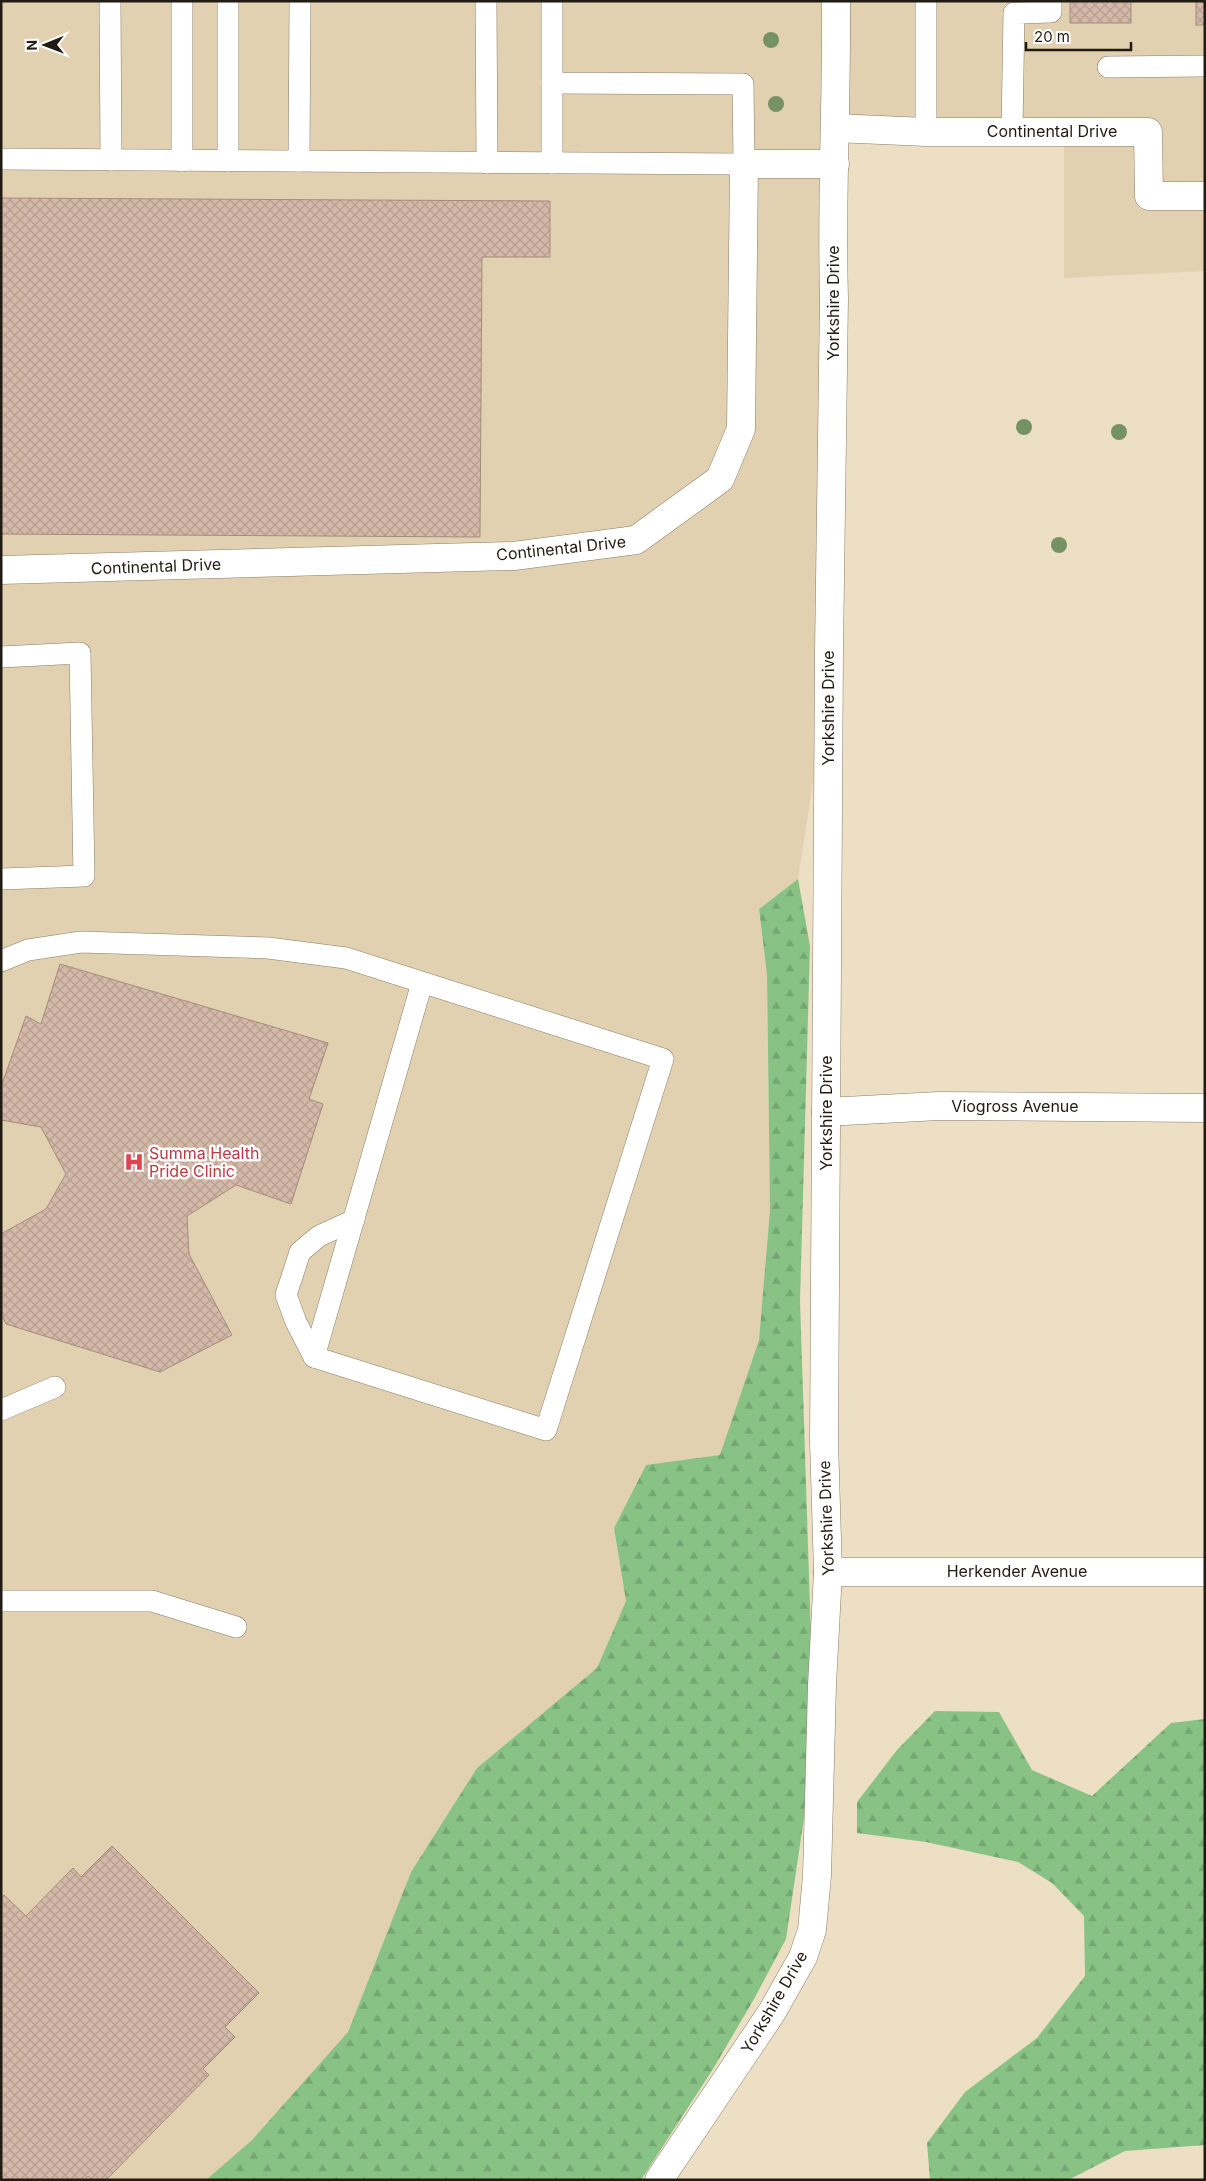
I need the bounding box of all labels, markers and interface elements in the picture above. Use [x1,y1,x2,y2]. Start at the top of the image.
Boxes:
north arrow [20,20,70,70]
scale bar [1026,20,1131,52]
text: 20 m [1034,27,1070,46]
text: N [23,40,40,51]
street label: Continental Drive [987,121,1117,141]
street label: Yorkshire Drive [823,245,843,361]
street label: Continental Drive [495,531,627,565]
street label: Continental Drive [90,554,222,578]
street label: Yorkshire Drive [818,650,838,766]
street label: Yorkshire Drive [816,1055,836,1171]
street label: Viogross Avenue [951,1096,1079,1116]
place label: Summa Health Pride Clinic [149,1143,259,1181]
hospital icon: Summa Health Pride Clinic [123,1151,145,1173]
street label: Yorkshire Drive [814,1460,838,1576]
street label: Herkender Avenue [947,1561,1087,1581]
street label: Yorkshire Drive [736,1947,812,2057]

